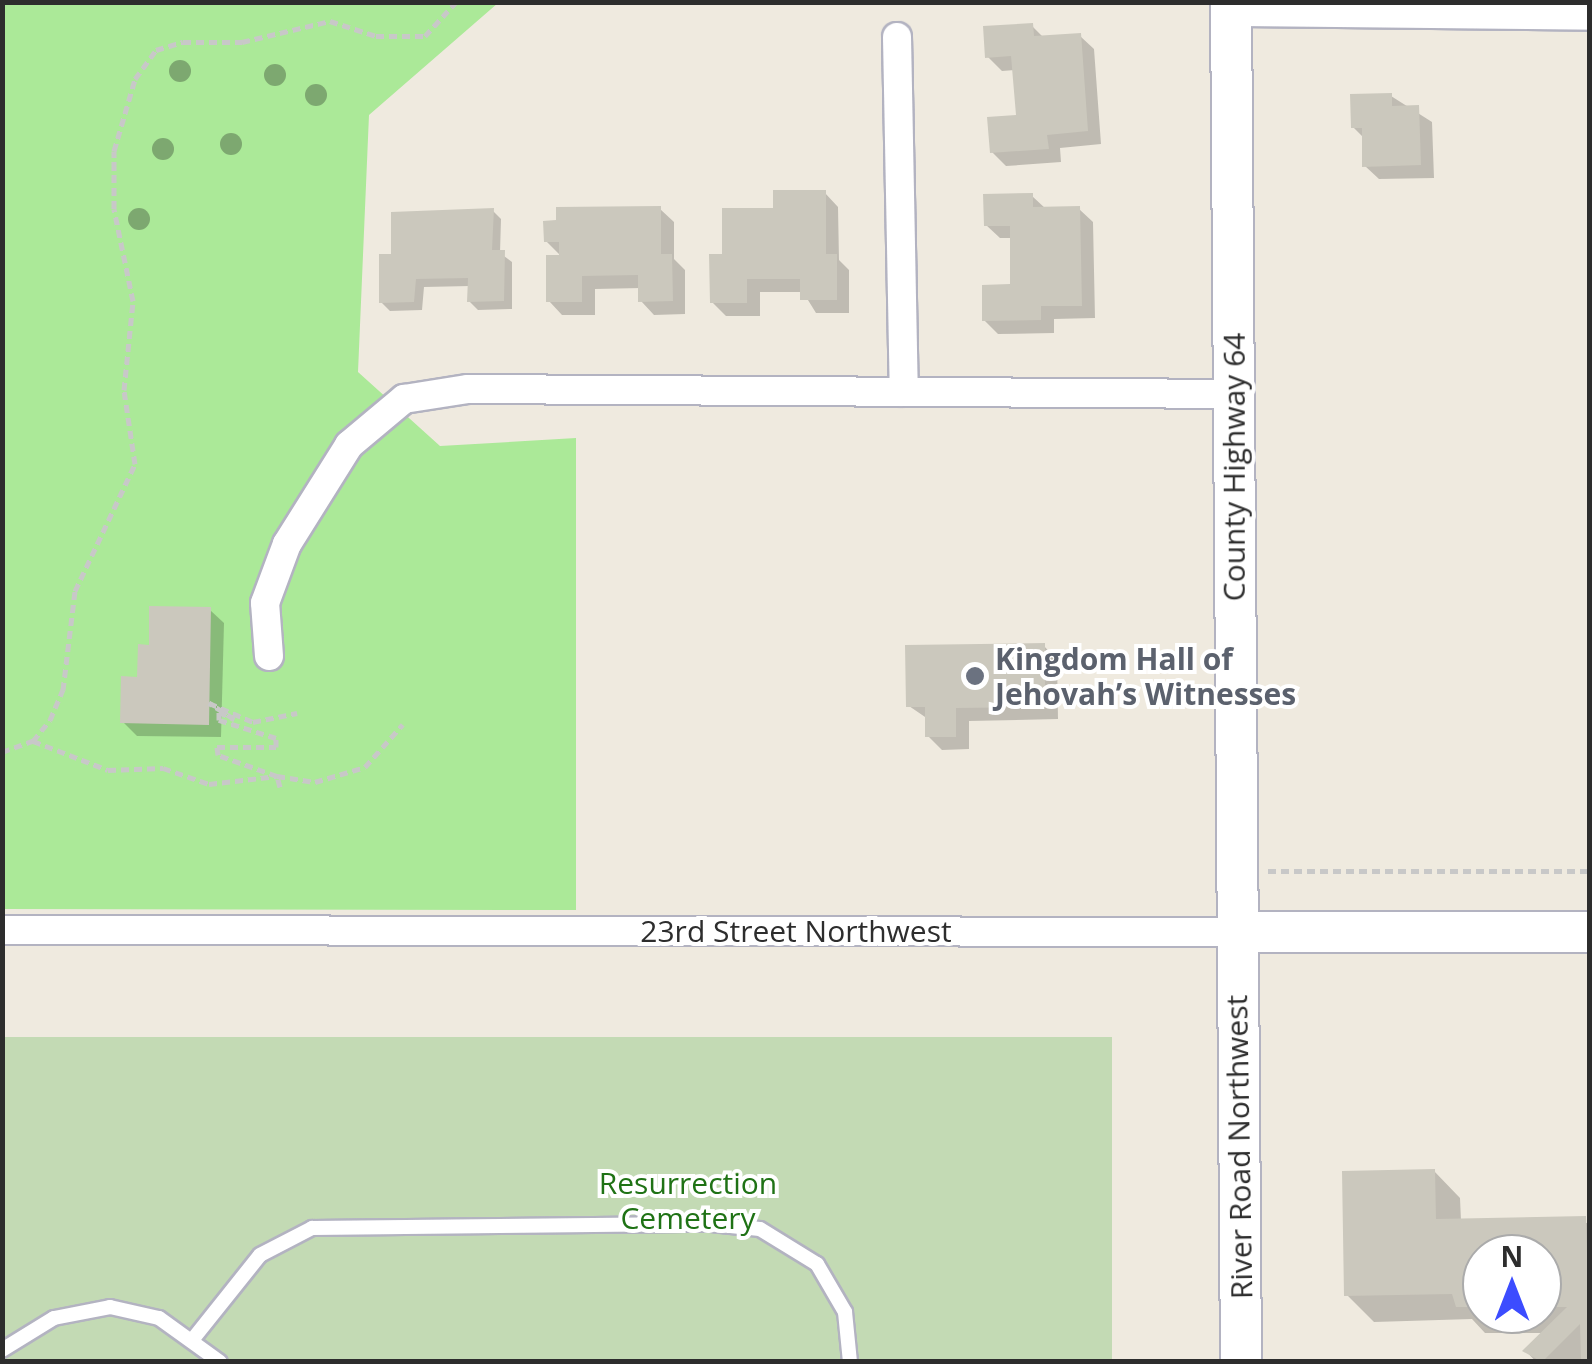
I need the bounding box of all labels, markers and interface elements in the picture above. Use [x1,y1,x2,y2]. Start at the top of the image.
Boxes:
street label: County Highway 64 [1216,333,1252,601]
place label: Kingdom Hall of Jehovah’s Witnesses [995,641,1296,712]
marker: Kingdom Hall of Jehovah’s Witnesses [964,665,986,687]
street label: 23rd Street Northwest [640,913,952,949]
street label: River Road Northwest [1218,994,1260,1300]
park label: Resurrection Cemetery [599,1165,777,1236]
north arrow [1462,1234,1562,1334]
text: N [1501,1237,1523,1275]

